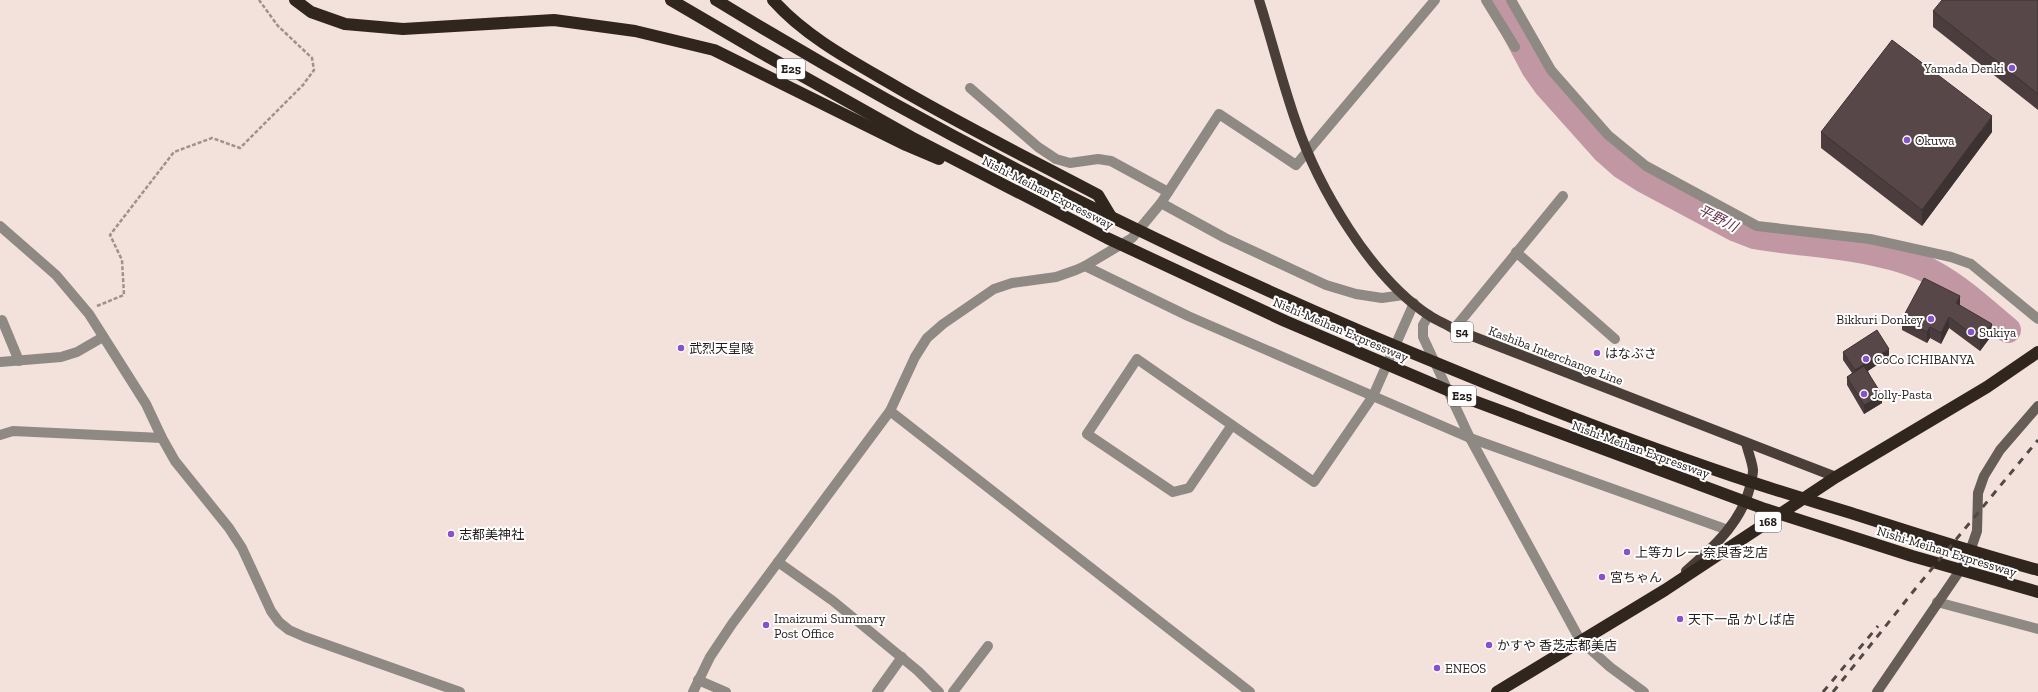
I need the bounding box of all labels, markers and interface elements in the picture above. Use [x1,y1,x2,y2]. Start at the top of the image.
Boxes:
road number: E25 [777,59,805,79]
place label: Yamada Denki [1923,61,2004,76]
marker: Yamada Denki [2007,63,2017,73]
place label: Okuwa [1915,133,1955,148]
marker: Okuwa [1902,135,1912,145]
street label: Nishi-Meihan Expressway [980,153,1116,232]
water label: 平野川 [1695,201,1742,236]
street label: Nishi-Meihan Expressway [1271,294,1411,365]
place label: Bikkuri Donkey [1836,312,1923,327]
marker: Bikkuri Donkey [1926,314,1936,324]
road number: 54 [1451,322,1473,342]
street label: Kashiba Interchange Line [1486,323,1625,388]
place label: Sukiya [1979,325,2017,340]
marker: Sukiya [1966,327,1976,337]
place label: 武烈天皇陵 [689,341,754,356]
marker: 武烈天皇陵 [676,343,686,353]
place label: はなぶさ [1605,346,1657,361]
marker: はなぶさ [1592,348,1602,358]
place label: CoCo ICHIBANYA [1874,352,1975,367]
marker: CoCo ICHIBANYA [1861,354,1871,364]
road number: E25 [1448,386,1476,406]
place label: Jolly-Pasta [1872,387,1933,402]
marker: Jolly-Pasta [1859,389,1869,399]
street label: Nishi-Meihan Expressway [1570,418,1712,482]
road number: 168 [1755,512,1781,532]
street label: Nishi-Meihan Expressway [1875,523,2019,580]
place label: 志都美神社 [459,527,524,542]
marker: 志都美神社 [446,529,456,539]
place label: 上等カレー 奈良香芝店 [1635,545,1768,560]
marker: 上等カレー 奈良香芝店 [1622,547,1632,557]
place label: 宮ちゃん [1610,570,1662,585]
marker: 宮ちゃん [1597,572,1607,582]
place label: Imaizumi Summary Post Office [774,611,886,641]
place label: 天下一品 かしば店 [1688,612,1795,627]
marker: 天下一品 かしば店 [1675,614,1685,624]
marker: Imaizumi Summary Post Office [761,620,771,630]
place label: かすや 香芝志都美店 [1497,638,1617,653]
marker: かすや 香芝志都美店 [1484,640,1494,650]
place label: ENEOS [1445,661,1486,676]
marker: ENEOS [1432,663,1442,673]

